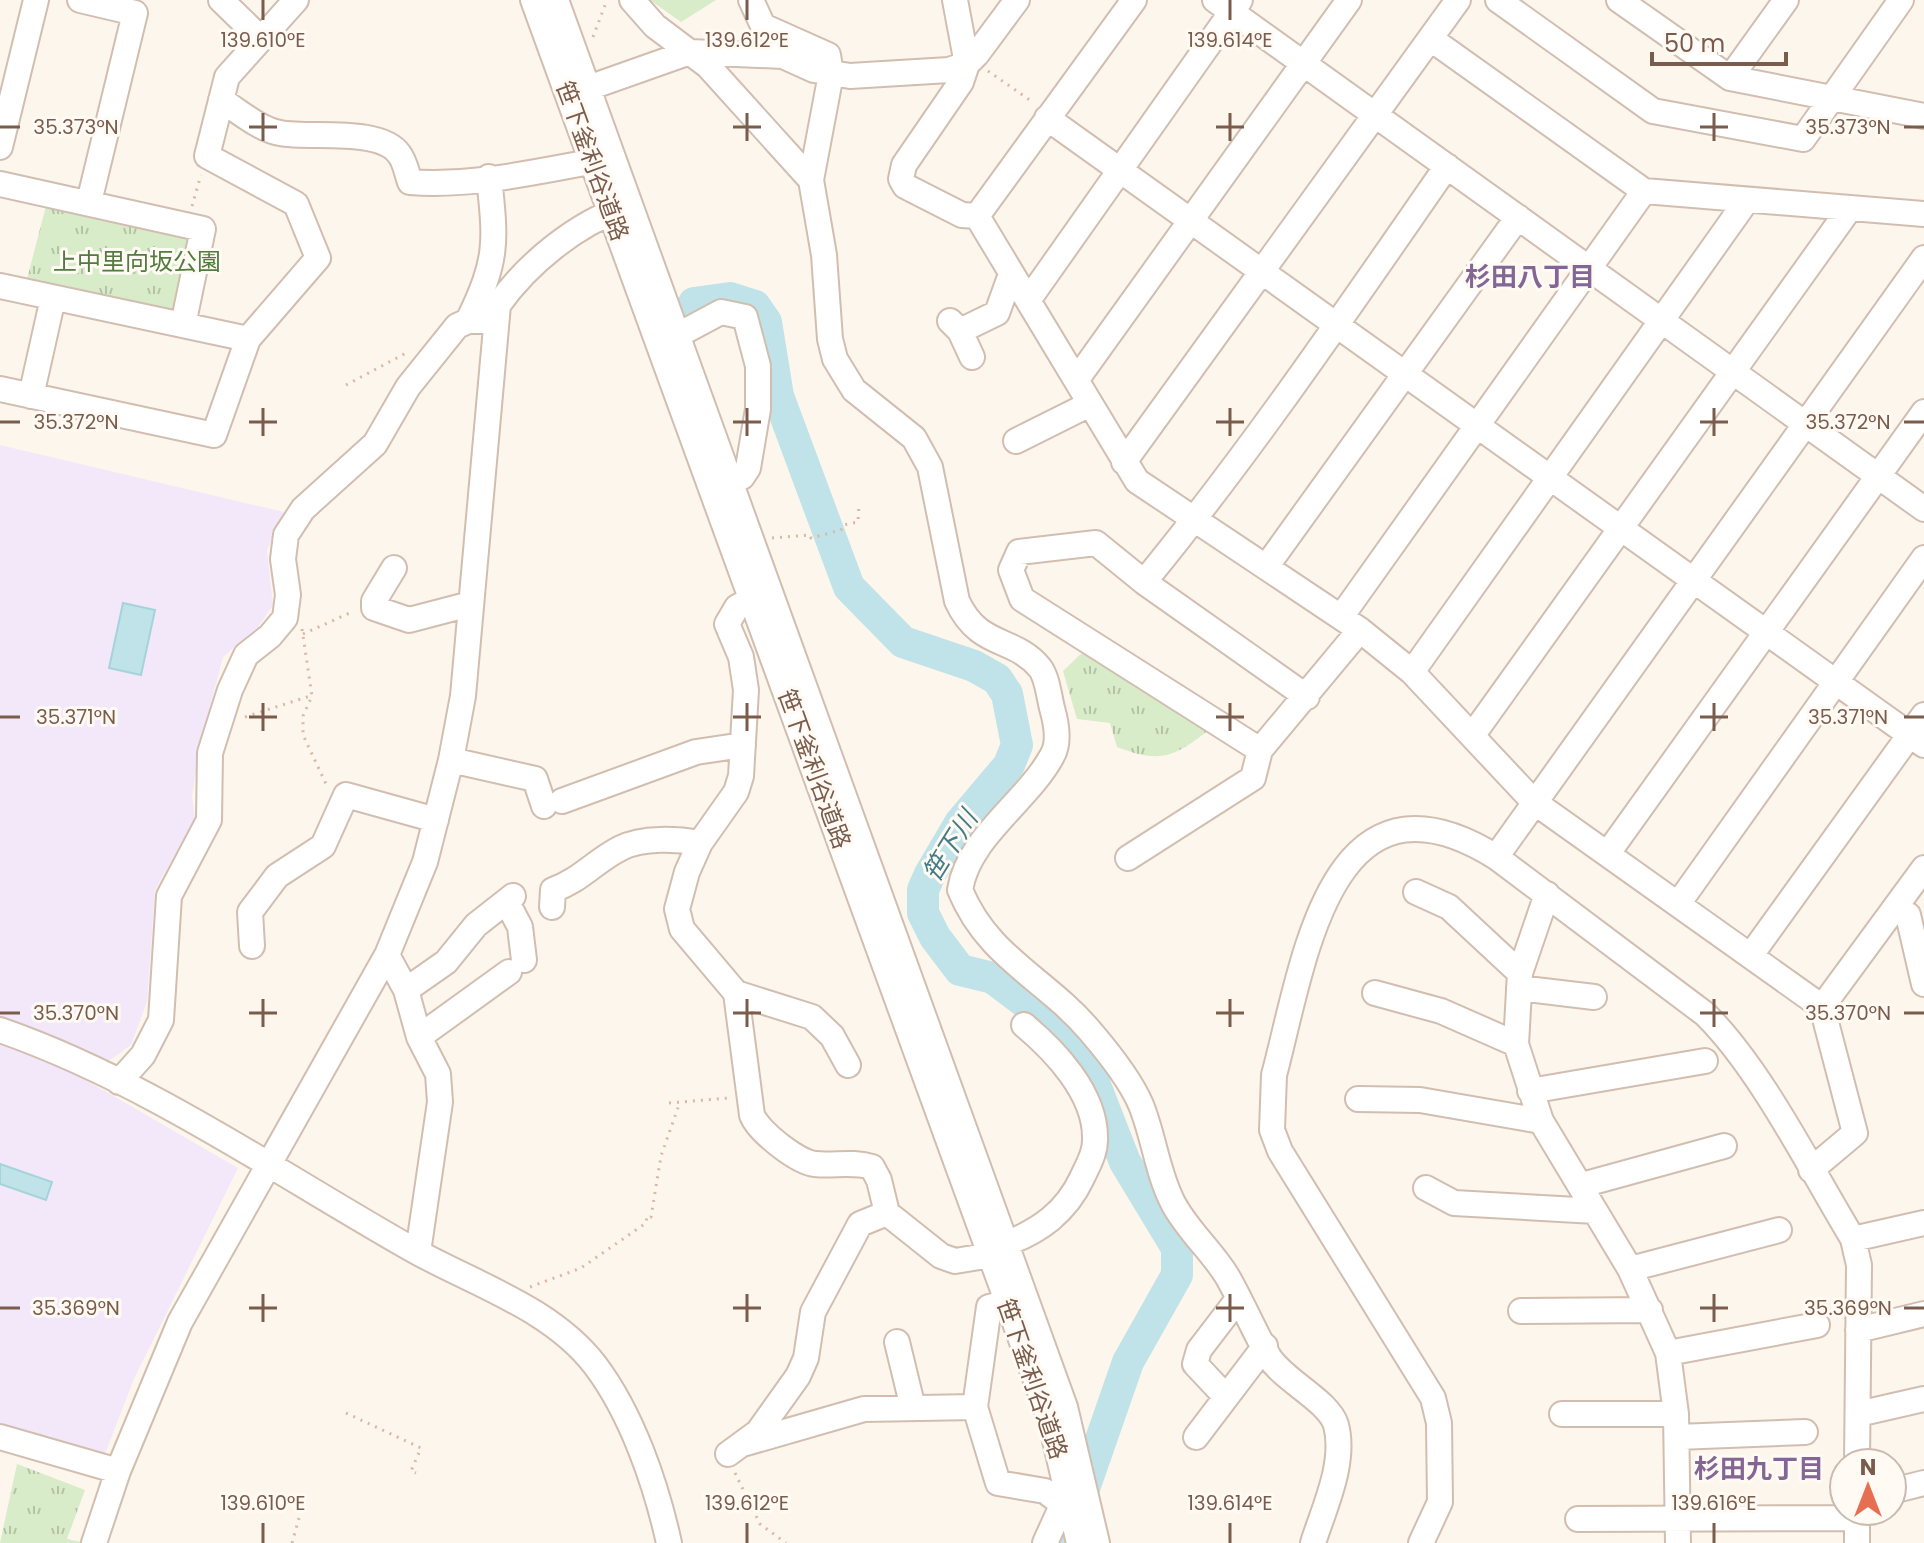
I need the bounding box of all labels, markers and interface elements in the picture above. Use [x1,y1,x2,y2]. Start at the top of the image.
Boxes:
scale bar [1652,16,1786,66]
text: 139.610°E [220,26,306,54]
text: 139.612°E [705,26,789,54]
text: 139.614°E [1187,26,1273,54]
text: 50 m [1664,27,1725,60]
street label: 笹下釜利谷道路 [548,76,637,245]
text: 35.373°N [33,113,119,141]
text: 35.373°N [1805,113,1891,141]
park label: 上中里向坂公園 [53,245,221,278]
district label: 杉田八丁目 [1465,259,1595,295]
text: 35.372°N [34,408,119,436]
text: 35.372°N [1806,408,1891,436]
street label: 笹下釜利谷道路 [770,684,859,853]
text: 35.371°N [36,703,116,731]
text: 35.371°N [1808,703,1888,731]
water label: 笹下川 [914,801,988,889]
text: 35.370°N [33,999,119,1027]
text: 35.370°N [1805,999,1891,1027]
text: 35.369°N [32,1294,120,1322]
street label: 笹下釜利谷道路 [990,1294,1075,1464]
text: 35.369°N [1804,1294,1892,1322]
north arrow [1828,1447,1908,1527]
district label: 杉田九丁目 [1694,1451,1824,1487]
text: N [1860,1452,1876,1483]
text: 139.610°E [220,1489,306,1517]
text: 139.612°E [705,1489,789,1517]
text: 139.614°E [1187,1489,1273,1517]
text: 139.616°E [1671,1489,1757,1517]

